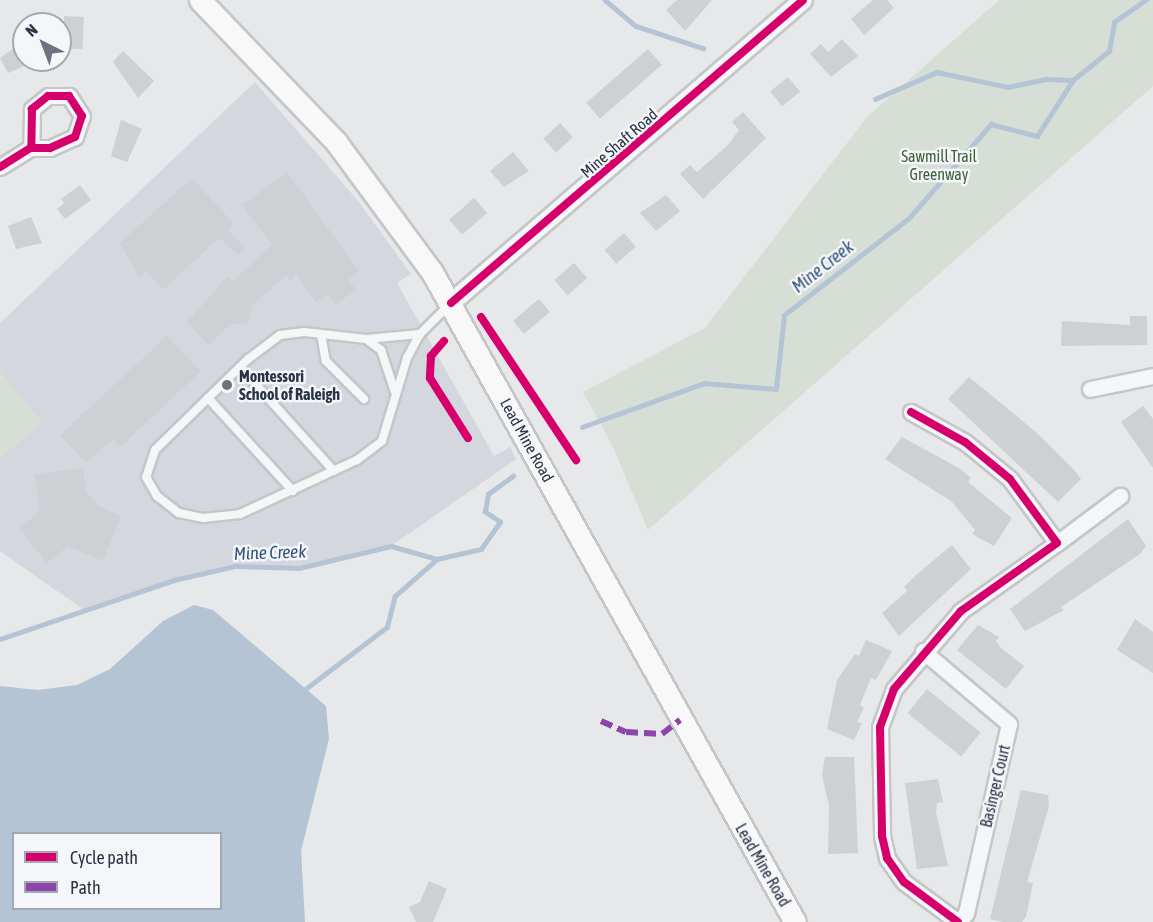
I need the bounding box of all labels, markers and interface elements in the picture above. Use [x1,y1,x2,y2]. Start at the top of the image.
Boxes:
north arrow [12,12,72,72]
text: N [22,20,41,40]
street label: Mine Shaft Road [577,104,661,182]
park label: Sawmill Trail Greenway [901,146,977,184]
water label: Mine Creek [788,236,858,298]
place label: Montessori School of Raleigh [239,366,340,404]
marker: Montessori School of Raleigh [220,378,234,392]
street label: Lead Mine Road [496,395,558,485]
water label: Mine Creek [233,541,307,565]
street label: Basinger Court [976,743,1014,829]
street label: Lead Mine Road [731,820,795,910]
legend [12,832,222,910]
text: Cycle path [70,847,138,868]
text: Path [70,877,101,898]

